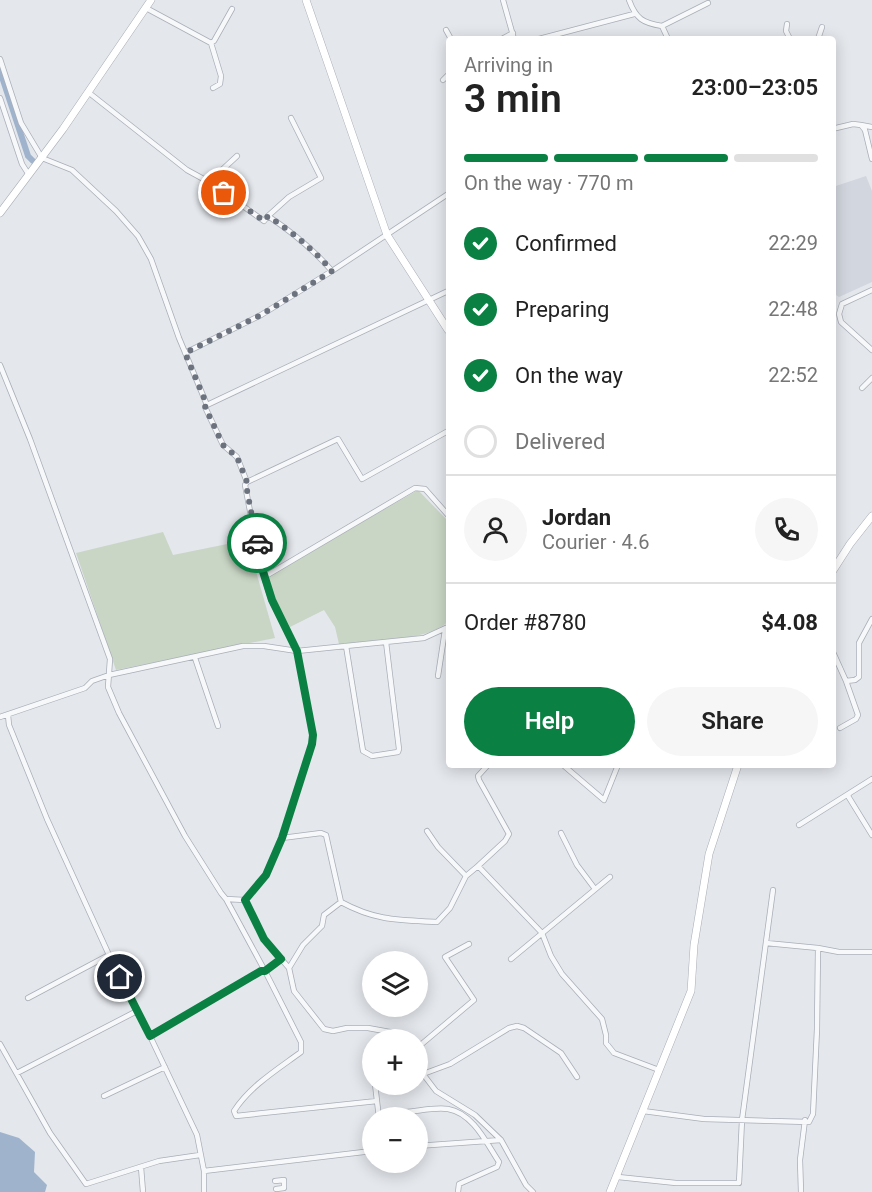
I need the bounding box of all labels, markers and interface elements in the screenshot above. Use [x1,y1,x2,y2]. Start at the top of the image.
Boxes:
text: Arriving in [464,53,553,77]
text: 23:00–23:05 [691,75,818,100]
text: 3 min [464,76,562,122]
pin [198,167,249,218]
text: On the way · 770 m [464,171,633,195]
icon: bag [207,176,240,209]
icon: check [464,227,497,260]
text: Confirmed [515,231,617,256]
text: 22:29 [768,231,818,255]
icon: check [464,293,497,326]
text: Preparing [515,297,609,322]
text: 22:48 [768,297,818,321]
icon: check [464,359,497,392]
text: On the way [515,363,623,388]
text: 22:52 [768,363,818,387]
text: Delivered [515,429,605,454]
button: person [464,498,527,561]
button: phone [755,498,818,561]
text: Jordan [542,505,611,530]
courier [227,513,287,573]
icon: car [241,527,274,560]
text: Courier · 4.6 [542,530,649,554]
text: Order #8780 [464,610,586,635]
text: $4.08 [761,610,818,635]
button: Help [464,687,635,756]
button: Share [647,687,818,756]
pin [94,951,145,1002]
map controls [362,951,428,1173]
button: layers [362,951,428,1017]
icon: home [103,960,136,993]
button: + [362,1029,428,1095]
button: − [362,1107,428,1173]

